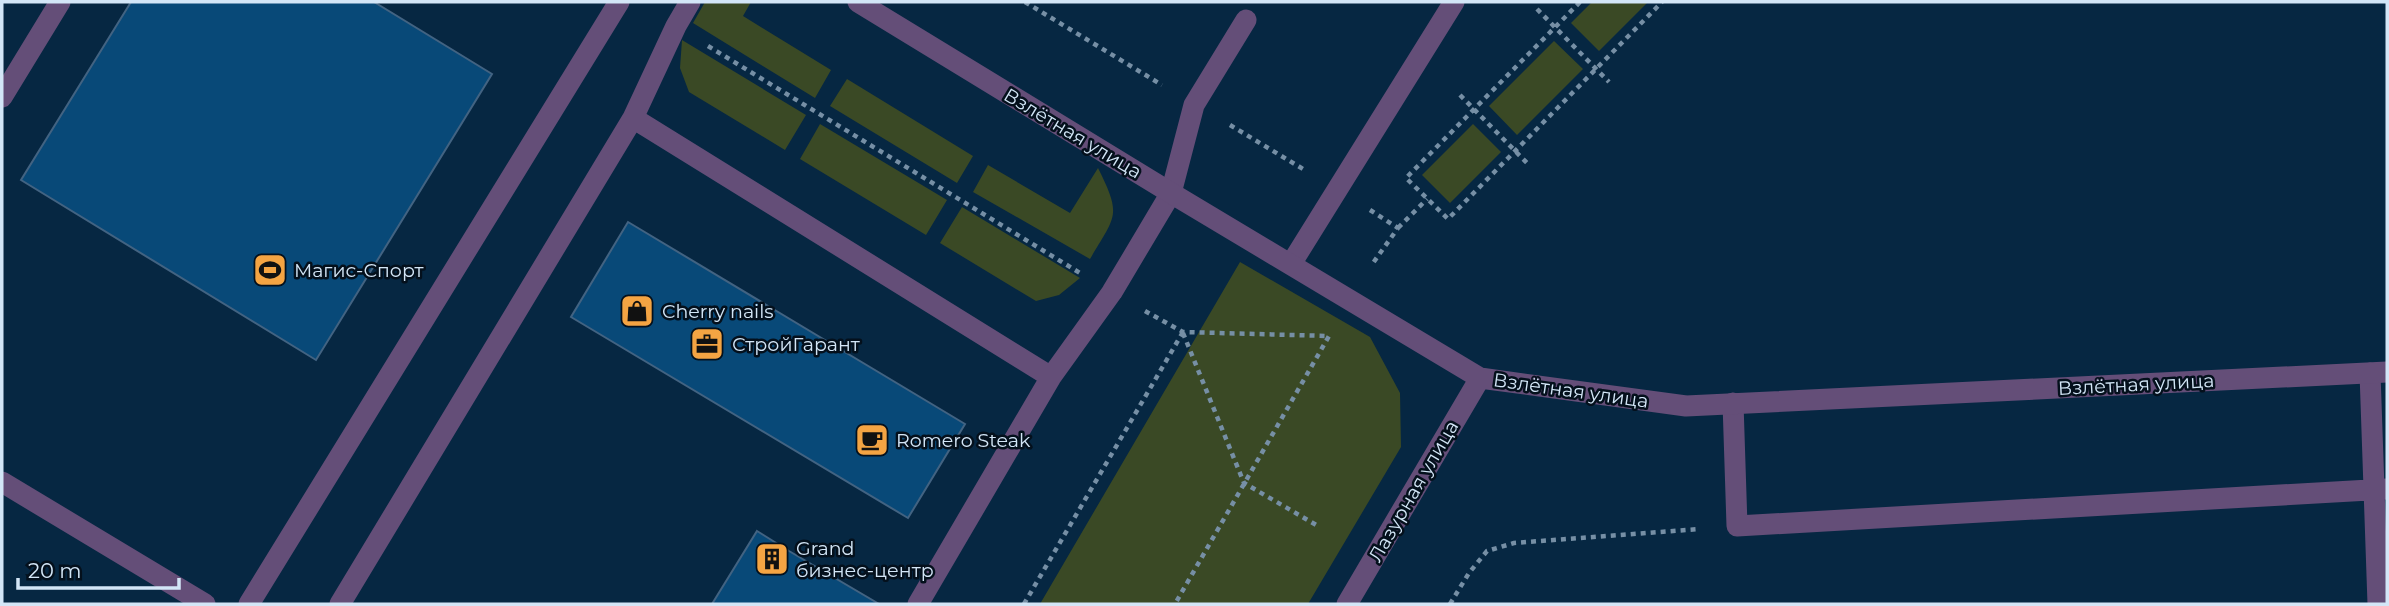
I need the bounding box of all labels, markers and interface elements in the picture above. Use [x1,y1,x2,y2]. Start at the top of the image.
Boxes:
street label: Взлётная улица [1000,83,1146,184]
sports icon: Магис-Спорт [251,251,289,289]
place label: Магис-Спорт [294,259,424,282]
shop icon: Cherry nails [618,292,656,330]
place label: Cherry nails [662,300,774,323]
office icon: СтройГарант [688,325,726,363]
place label: СтройГарант [732,333,860,356]
street label: Взлётная улица [1492,368,1650,413]
street label: Взлётная улица [2057,369,2215,400]
street label: Лазурная улица [1364,416,1463,566]
cafe icon: Romero Steak [853,421,891,459]
place label: Romero Steak [896,429,1031,452]
place label: Grand бизнес-центр [796,537,934,582]
building icon: Grand бизнес-центр [753,540,791,578]
scale bar [18,546,178,590]
text: 20 m [28,558,82,583]

